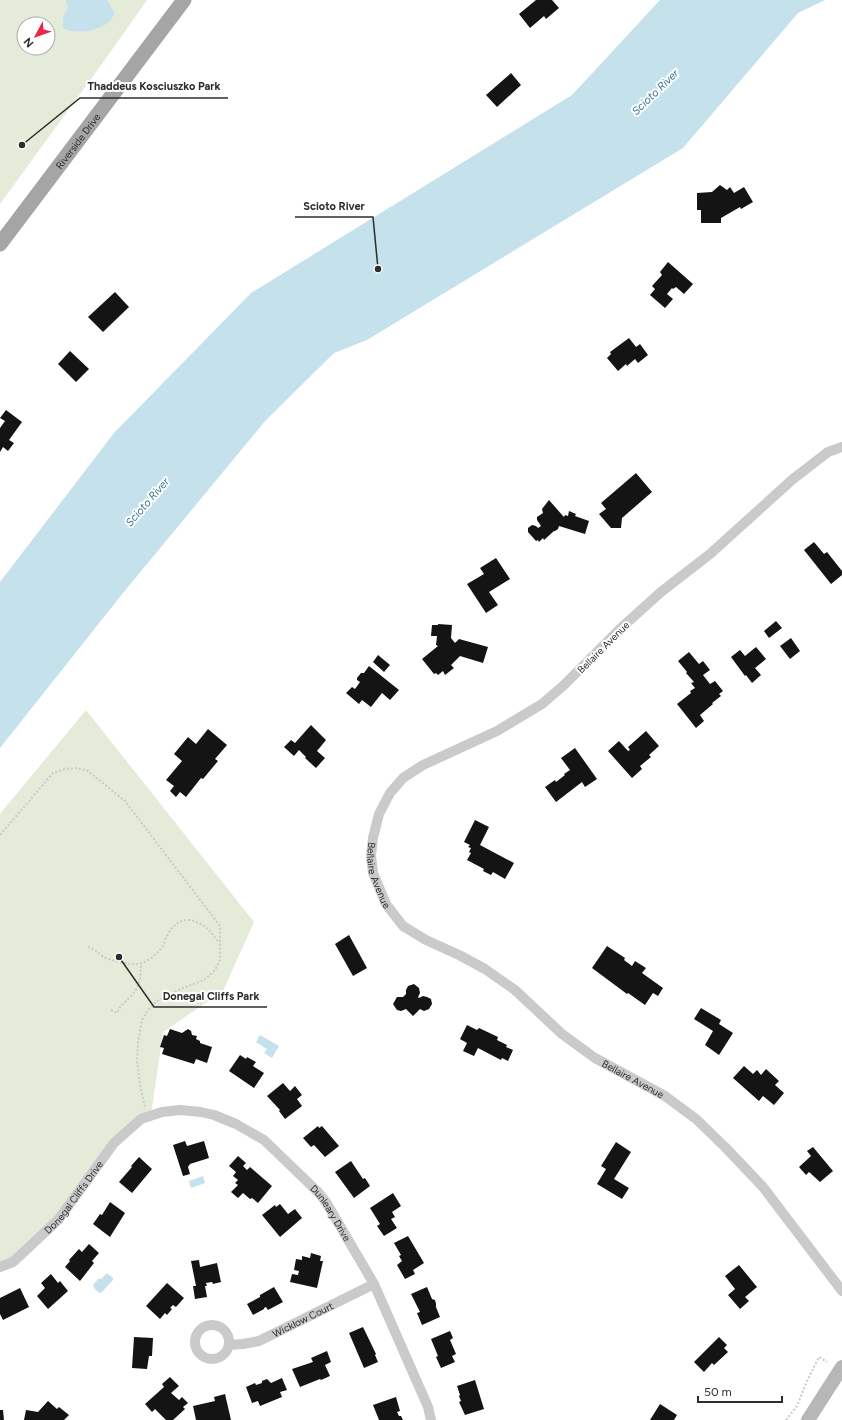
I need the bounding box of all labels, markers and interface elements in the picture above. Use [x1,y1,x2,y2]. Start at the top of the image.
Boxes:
north arrow [16,16,56,56]
text: N [21,35,37,50]
water label: Scioto River [629,66,682,118]
callout: Thaddeus Kosciuszko Park [80,75,228,98]
text: Thaddeus Kosciuszko Park [88,80,221,93]
street label: Riverside Drive [53,110,104,172]
callout: Scioto River [295,194,373,217]
text: Scioto River [303,200,366,213]
water label: Scioto River [123,475,173,529]
street label: Bellaire Avenue [575,618,633,676]
street label: Bellaire Avenue [364,841,394,912]
callout: Donegal Cliffs Park [154,984,267,1007]
text: Donegal Cliffs Park [163,990,259,1003]
street label: Bellaire Avenue [600,1057,667,1101]
street label: Donegal Cliffs Drive [42,1158,106,1237]
street label: Dunleary Drive [307,1182,354,1244]
street label: Wicklow Court [270,1299,336,1340]
scale bar [698,1378,782,1404]
text: 50 m [704,1385,732,1399]

